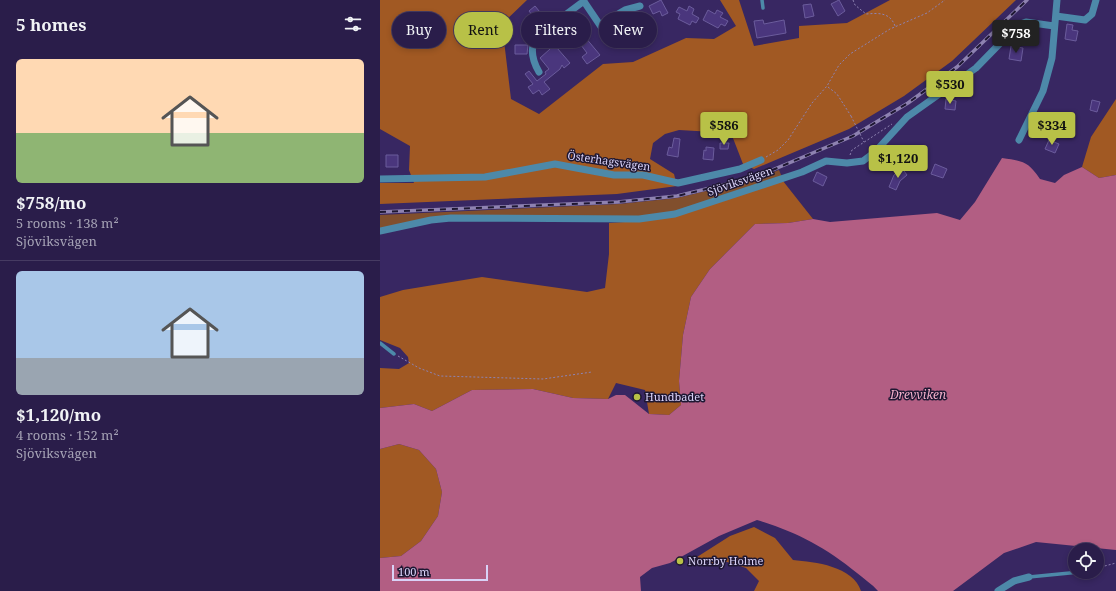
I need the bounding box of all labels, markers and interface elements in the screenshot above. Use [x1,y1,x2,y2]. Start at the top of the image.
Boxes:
chip: Buy [392,12,446,48]
chip: Rent [454,12,513,48]
chip: Filters [521,12,591,48]
chip: New [599,12,657,48]
text: 5 homes [16,13,86,36]
icon: filters [342,13,364,35]
pin: $758 [992,20,1040,54]
text: $758 [1001,24,1031,42]
pin: $530 [926,71,974,105]
text: $530 [935,75,965,93]
icon: home [154,85,226,157]
pin: $586 [700,112,748,146]
pin: $334 [1028,112,1076,146]
text: $586 [709,116,739,134]
text: $334 [1037,116,1067,134]
pin: $1,120 [865,145,931,179]
street label: Österhagsvägen [567,147,651,174]
text: $1,120 [878,149,918,167]
street label: Sjöviksvägen [705,162,775,199]
text: $758/mo [16,191,87,214]
text: 5 rooms · 138 m² [16,214,119,232]
text: Sjöviksvägen [16,232,97,250]
icon: home [154,297,226,369]
water label: Drevviken [889,386,946,403]
place label: Hundbadet [645,389,704,404]
marker: Hundbadet [632,392,642,402]
text: $1,120/mo [16,403,101,426]
text: 4 rooms · 152 m² [16,426,119,444]
text: Sjöviksvägen [16,444,97,462]
map controls [1068,543,1104,579]
button: locate [1068,543,1104,579]
place label: Norrby Holme [688,553,764,568]
marker: Norrby Holme [675,556,685,566]
scale bar [392,563,488,582]
text: 100 m [398,564,430,579]

